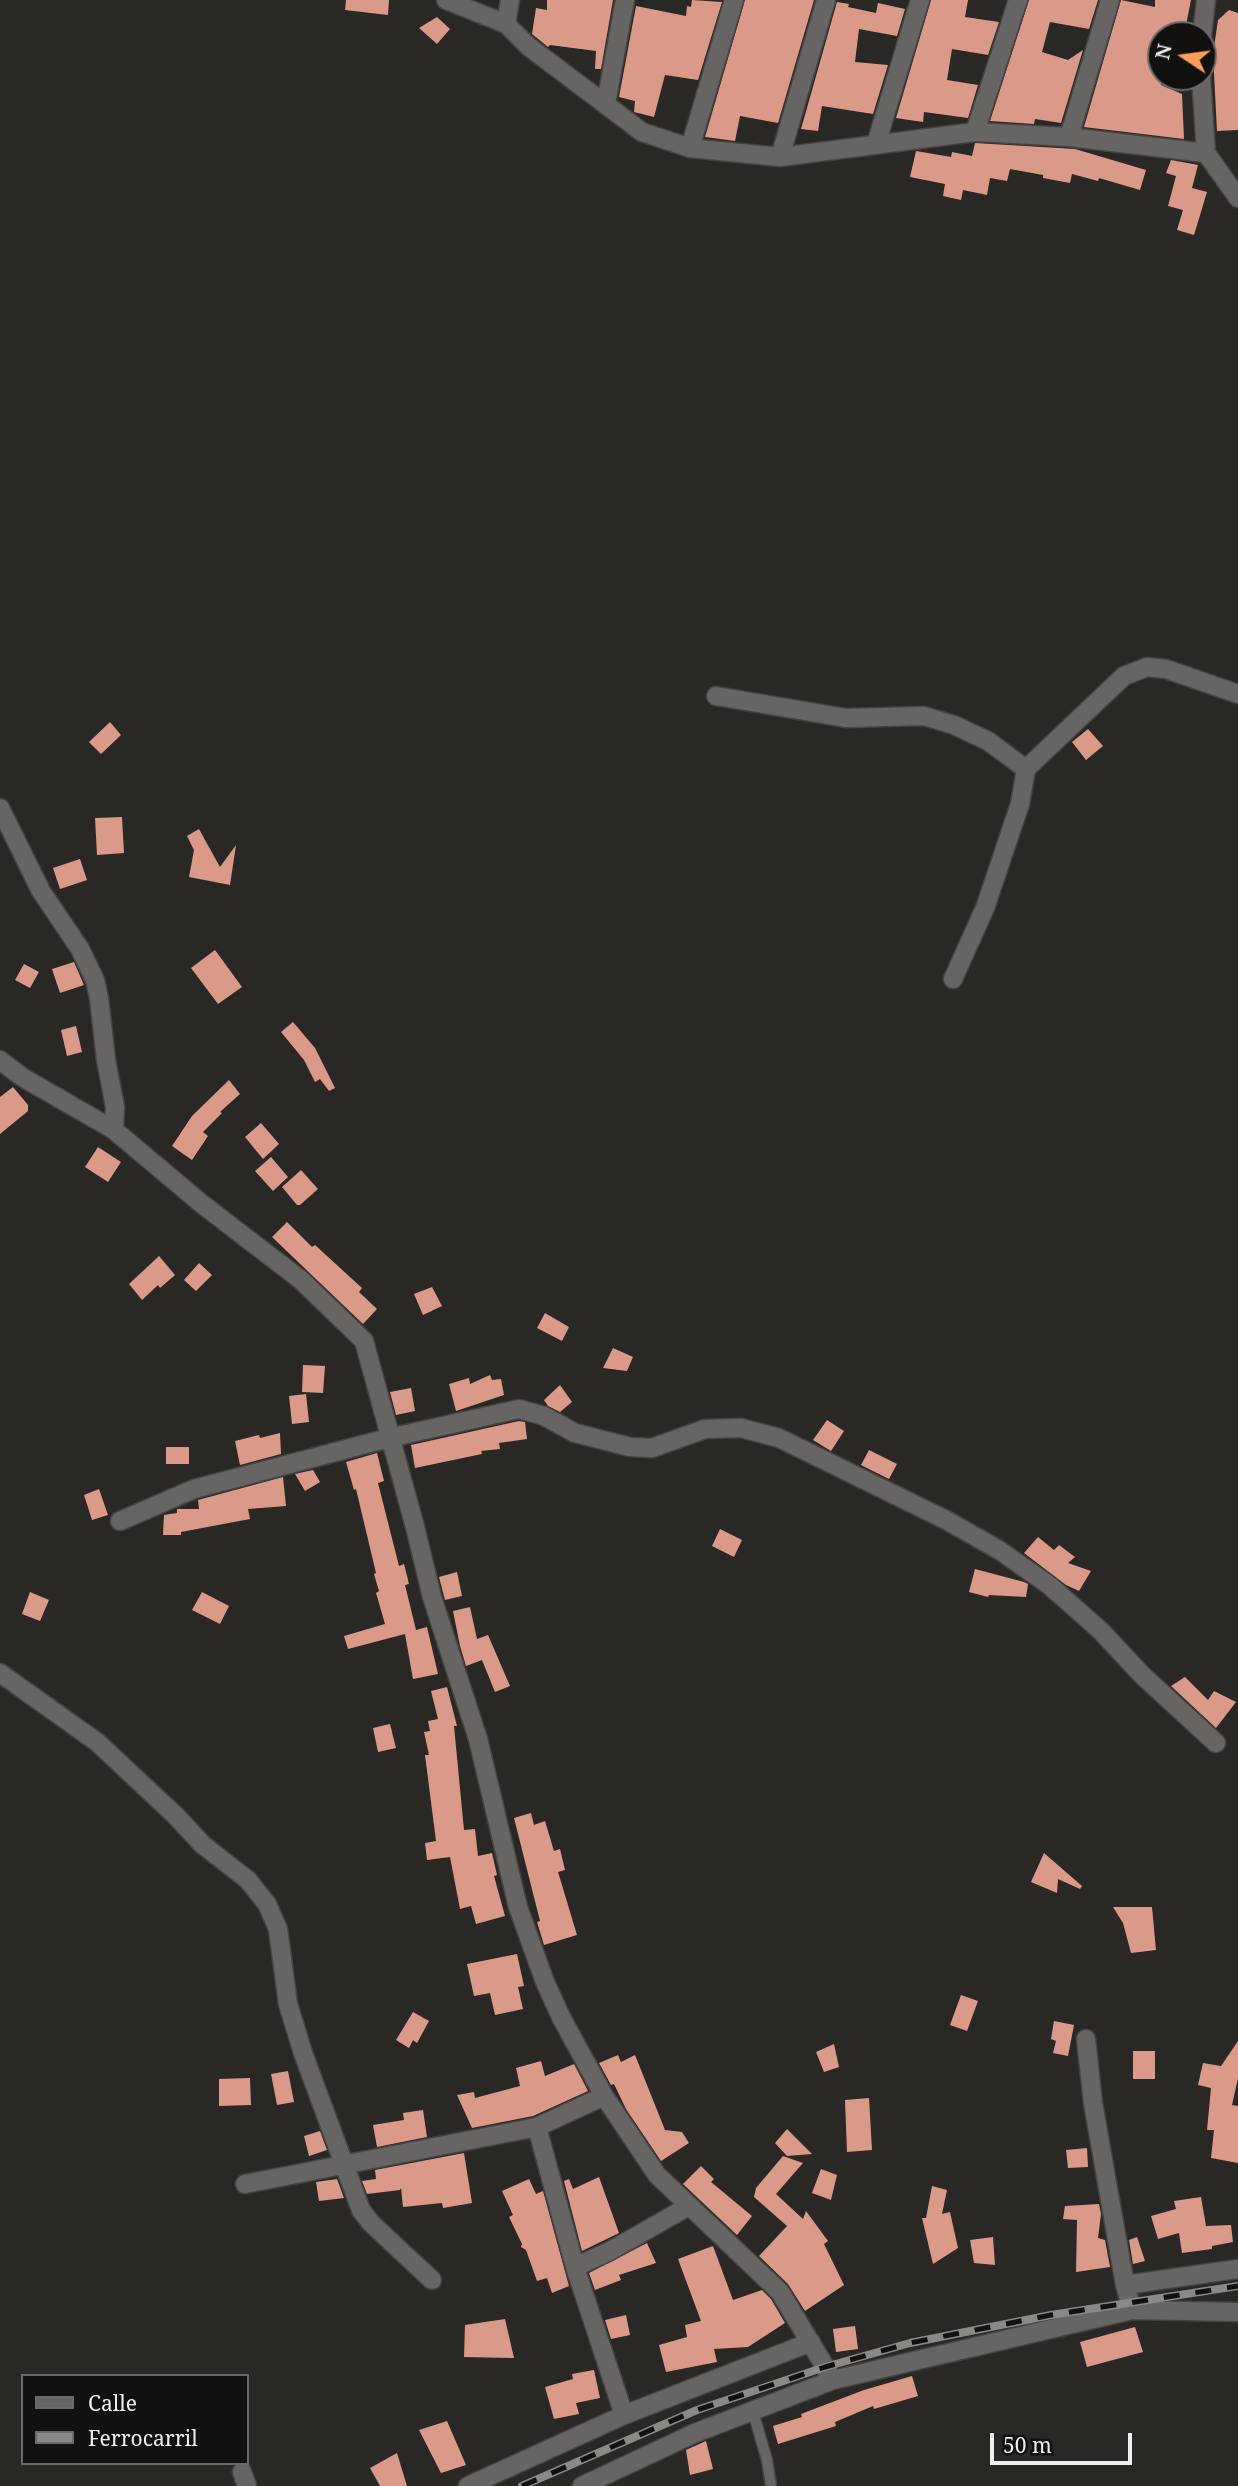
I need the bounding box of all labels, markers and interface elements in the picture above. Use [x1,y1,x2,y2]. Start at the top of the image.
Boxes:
north arrow [1147,21,1217,91]
text: N [1149,42,1178,62]
legend [21,2374,248,2465]
text: Calle [88,2389,137,2417]
scale bar [993,2420,1135,2464]
text: Ferrocarril [88,2424,198,2452]
text: 50 m [1003,2431,1052,2459]

